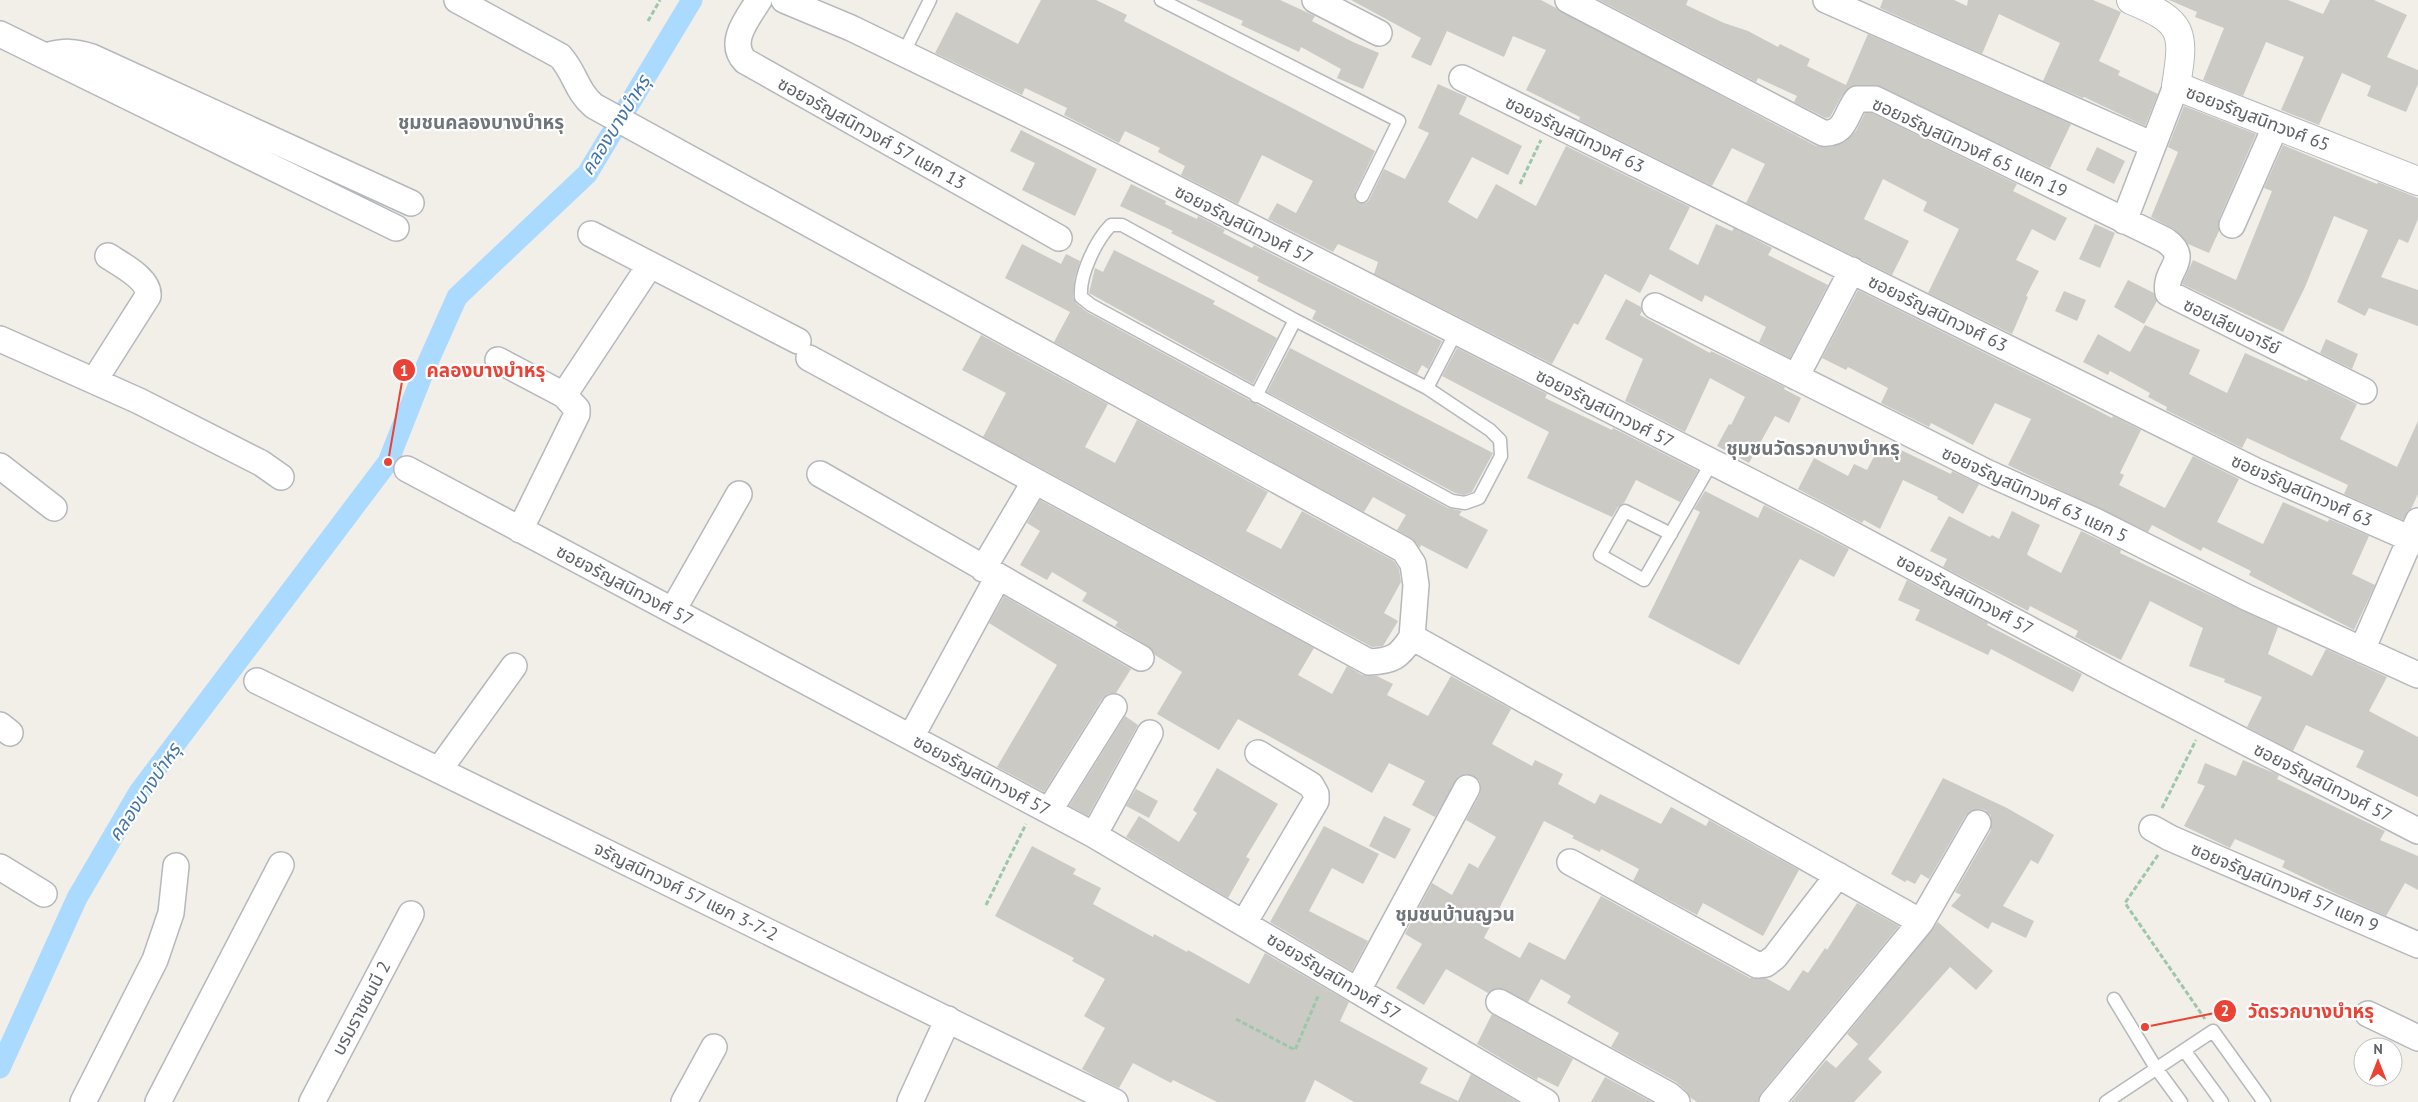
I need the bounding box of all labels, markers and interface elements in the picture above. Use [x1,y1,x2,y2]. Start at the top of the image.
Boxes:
water label: คลองบางบำหรุ [575,69,656,179]
street label: ซอยจรัญสนิทวงศ์ 57 แยก 13 [774,72,970,194]
street label: ซอยจรัญสนิทวงศ์ 65 [2183,80,2333,156]
street label: ซอยจรัญสนิทวงศ์ 63 [1502,90,1648,178]
street label: ซอยจรัญสนิทวงศ์ 65 แยก 19 [1869,92,2071,202]
district label: ชุมชนคลองบางบำหรุ [398,110,564,134]
street label: ซอยจรัญสนิทวงศ์ 57 [1171,179,1317,269]
street label: ซอยจรัญสนิทวงศ์ 63 [1865,269,2011,357]
street label: ซอยเลียบอารีย์ [2180,293,2284,359]
callout: คลองบางบำหรุ [391,353,555,387]
text: คลองบางบำหรุ [427,358,546,382]
text: 1 [400,361,408,380]
street label: ซอยจรัญสนิทวงศ์ 57 [1532,363,1678,453]
district label: ชุมชนวัดรวกบางบำหรุ [1726,436,1900,460]
street label: ซอยจรัญสนิทวงศ์ 63 แยก 5 [1938,441,2132,547]
street label: ซอยจรัญสนิทวงศ์ 63 [2228,449,2376,531]
street label: ซอยจรัญสนิทวงศ์ 57 [552,539,698,631]
street label: ซอยจรัญสนิทวงศ์ 57 [1892,548,2038,640]
street label: ซอยจรัญสนิทวงศ์ 57 [909,729,1055,821]
water label: คลองบางบำหรุ [103,737,186,845]
street label: ซอยจรัญสนิทวงศ์ 57 [2250,737,2396,827]
street label: จรัญสนิทวงศ์ 57 แยก 3-7-2 [590,836,782,946]
street label: ซอยจรัญสนิทวงศ์ 57 แยก 9 [2188,837,2382,937]
district label: ชุมชนบ้านญวน [1395,902,1515,926]
street label: ซอยจรัญสนิทวงศ์ 57 [1263,927,1405,1025]
street label: บรมราชชนนี 2 [327,957,395,1059]
callout: วัดรวกบางบำหรุ [2213,994,2384,1028]
text: วัดรวกบางบำหรุ [2248,999,2374,1023]
text: 2 [2221,1001,2229,1020]
north arrow [2353,1037,2403,1087]
text: N [2373,1040,2383,1058]

